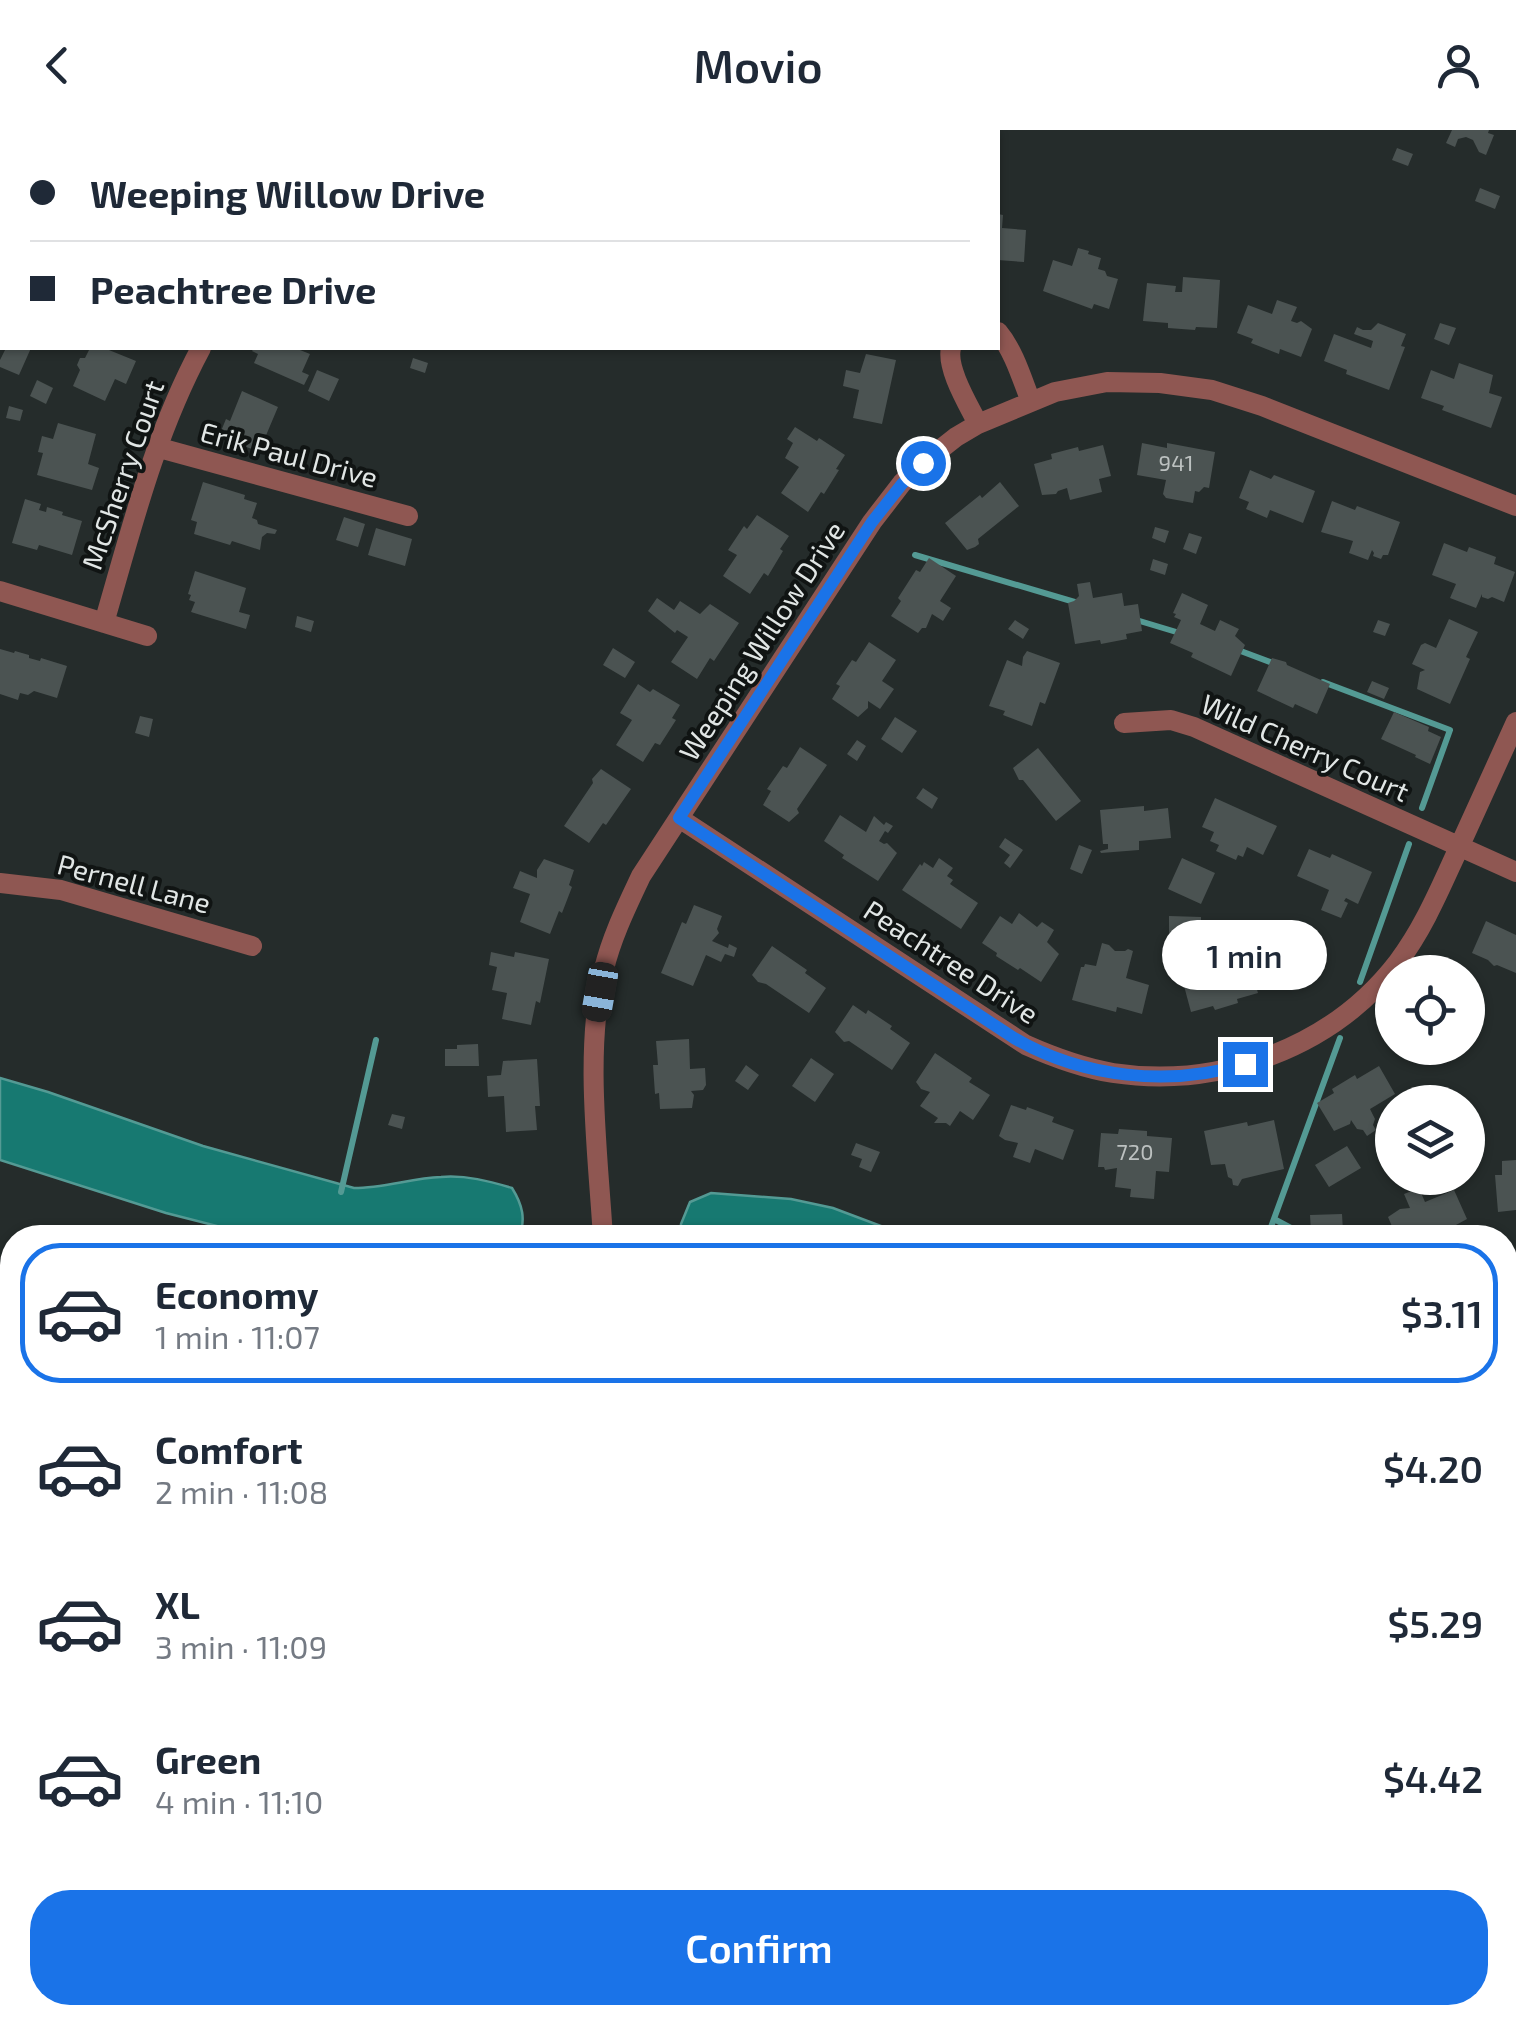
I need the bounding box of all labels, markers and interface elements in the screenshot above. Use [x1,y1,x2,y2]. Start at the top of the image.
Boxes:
icon: back [30,38,85,93]
text: Movio [694,38,822,92]
icon: person [1431,38,1486,93]
text: Weeping Willow Drive [90,170,485,216]
text: Peachtree Drive [90,266,376,312]
street label: McSherry Court [74,376,170,574]
street label: Erik Paul Drive [197,414,382,494]
route start [901,441,946,486]
house number: 941 [1159,449,1193,475]
street label: Weeping Willow Drive [671,515,851,766]
street label: Wild Cherry Court [1196,686,1415,808]
street label: Pernell Lane [54,846,215,920]
street label: Peachtree Drive [858,892,1045,1030]
callout: 1 min [1162,919,1328,989]
text: 1 min [1207,936,1282,974]
map controls [1375,955,1485,1195]
button: locate [1375,955,1485,1065]
car [580,960,620,1024]
route end [1223,1042,1268,1087]
button: layers [1375,1085,1485,1195]
house number: 720 [1117,1138,1153,1164]
icon: car [35,1268,125,1358]
text: Economy [155,1271,319,1317]
text: $3.11 [1401,1290,1483,1336]
text: 1 min · 11:07 [155,1317,320,1355]
icon: car [35,1423,125,1513]
text: Comfort [155,1426,303,1472]
text: $4.20 [1383,1445,1483,1491]
text: 2 min · 11:08 [155,1472,328,1510]
icon: car [35,1578,125,1668]
text: XL [155,1581,200,1627]
text: $5.29 [1388,1600,1483,1646]
text: 3 min · 11:09 [155,1627,327,1665]
icon: car [35,1733,125,1823]
text: Green [155,1736,261,1782]
text: $4.42 [1383,1755,1483,1801]
text: 4 min · 11:10 [155,1782,323,1820]
button: Confirm [30,1890,1488,2005]

